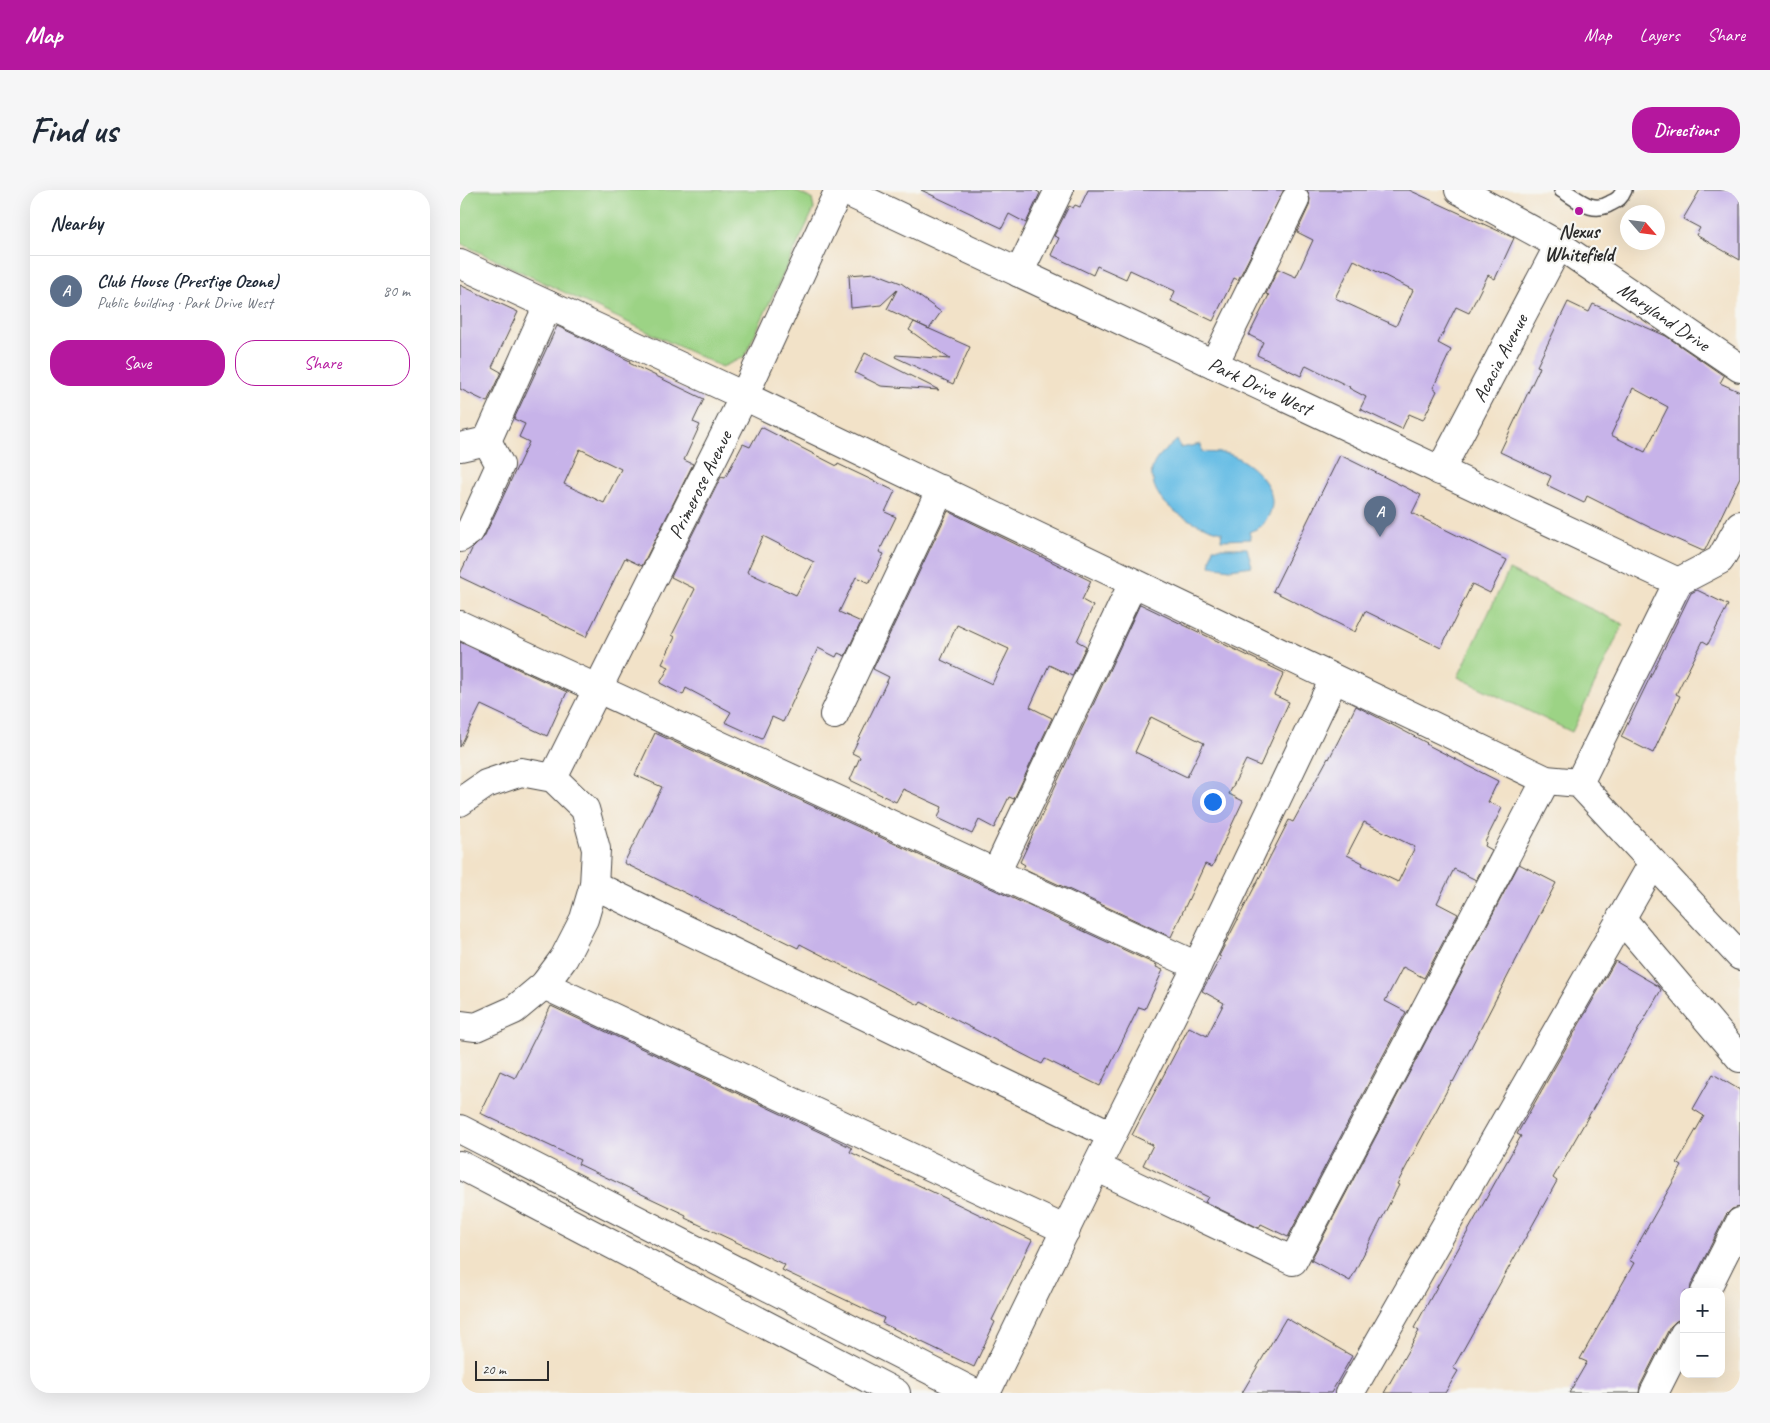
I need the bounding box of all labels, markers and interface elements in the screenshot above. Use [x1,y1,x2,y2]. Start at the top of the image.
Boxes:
text: Map [25,20,62,50]
text: Map [1584,24,1612,46]
text: Layers [1640,24,1679,46]
text: Share [1707,24,1745,46]
button: Directions [1632,107,1740,153]
text: Find us [30,108,117,153]
marker: Nexus Whitefield [1573,205,1585,217]
north arrow [1620,205,1665,250]
text: Nearby [50,210,103,236]
place label: Nexus Whitefield [1544,219,1618,267]
text: Club House (Prestige Ozone) [97,269,279,293]
street label: Maryland Drive [1613,277,1716,358]
text: A [62,281,70,301]
text: 80 m [383,281,410,301]
text: Public building · Park Drive West [97,293,273,313]
street label: Acacia Avenue [1467,308,1534,406]
button: Save [50,340,225,386]
button: Share [235,340,410,386]
street label: Park Drive West [1204,351,1319,423]
street label: Primerose Avenue [663,425,738,543]
pin: A [1364,496,1396,537]
your location [1200,789,1226,815]
map controls [1680,1288,1725,1378]
button: + [1680,1288,1725,1333]
button: − [1680,1333,1725,1378]
scale bar [475,1358,549,1381]
text: 20 m [482,1361,506,1378]

